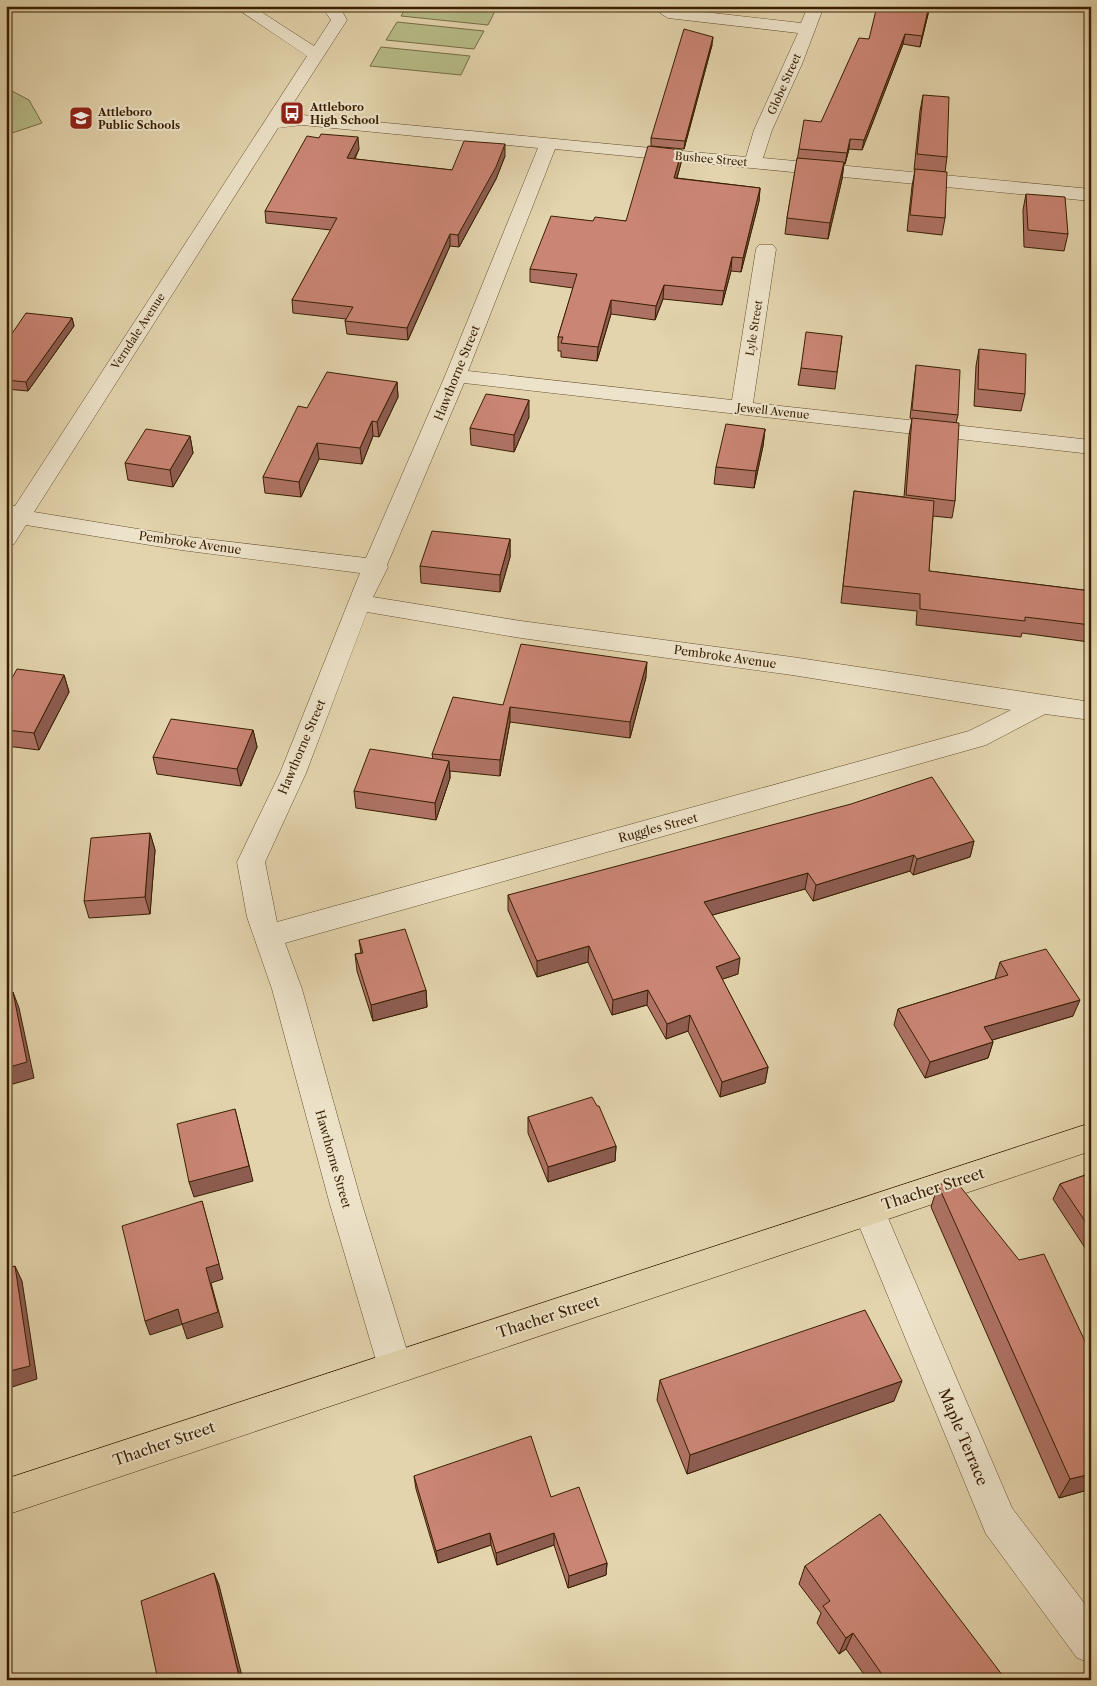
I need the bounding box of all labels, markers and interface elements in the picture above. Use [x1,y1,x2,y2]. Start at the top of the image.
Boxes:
street label: Globe Street [764,51,804,117]
bus stop icon: Attleboro High School [279,100,305,126]
place label: Attleboro High School [309,100,379,127]
school or university icon: Attleboro Public Schools [68,105,94,131]
place label: Attleboro Public Schools [97,105,180,132]
street label: Bushee Street [674,149,748,169]
street label: Verndale Avenue [108,290,168,373]
street label: Lyle Street [743,299,765,357]
street label: Hawthorne Street [431,322,483,423]
street label: Jewell Avenue [734,400,810,422]
street label: Pembroke Avenue [138,528,243,557]
street label: Pembroke Avenue [673,642,778,671]
street label: Hawthorne Street [275,696,329,797]
street label: Ruggles Street [617,810,700,845]
street label: Hawthorne Street [312,1108,355,1211]
street label: Thacher Street [879,1163,987,1214]
street label: Thacher Street [494,1291,602,1342]
street label: Maple Terrace [934,1385,992,1488]
street label: Thacher Street [110,1417,218,1470]

